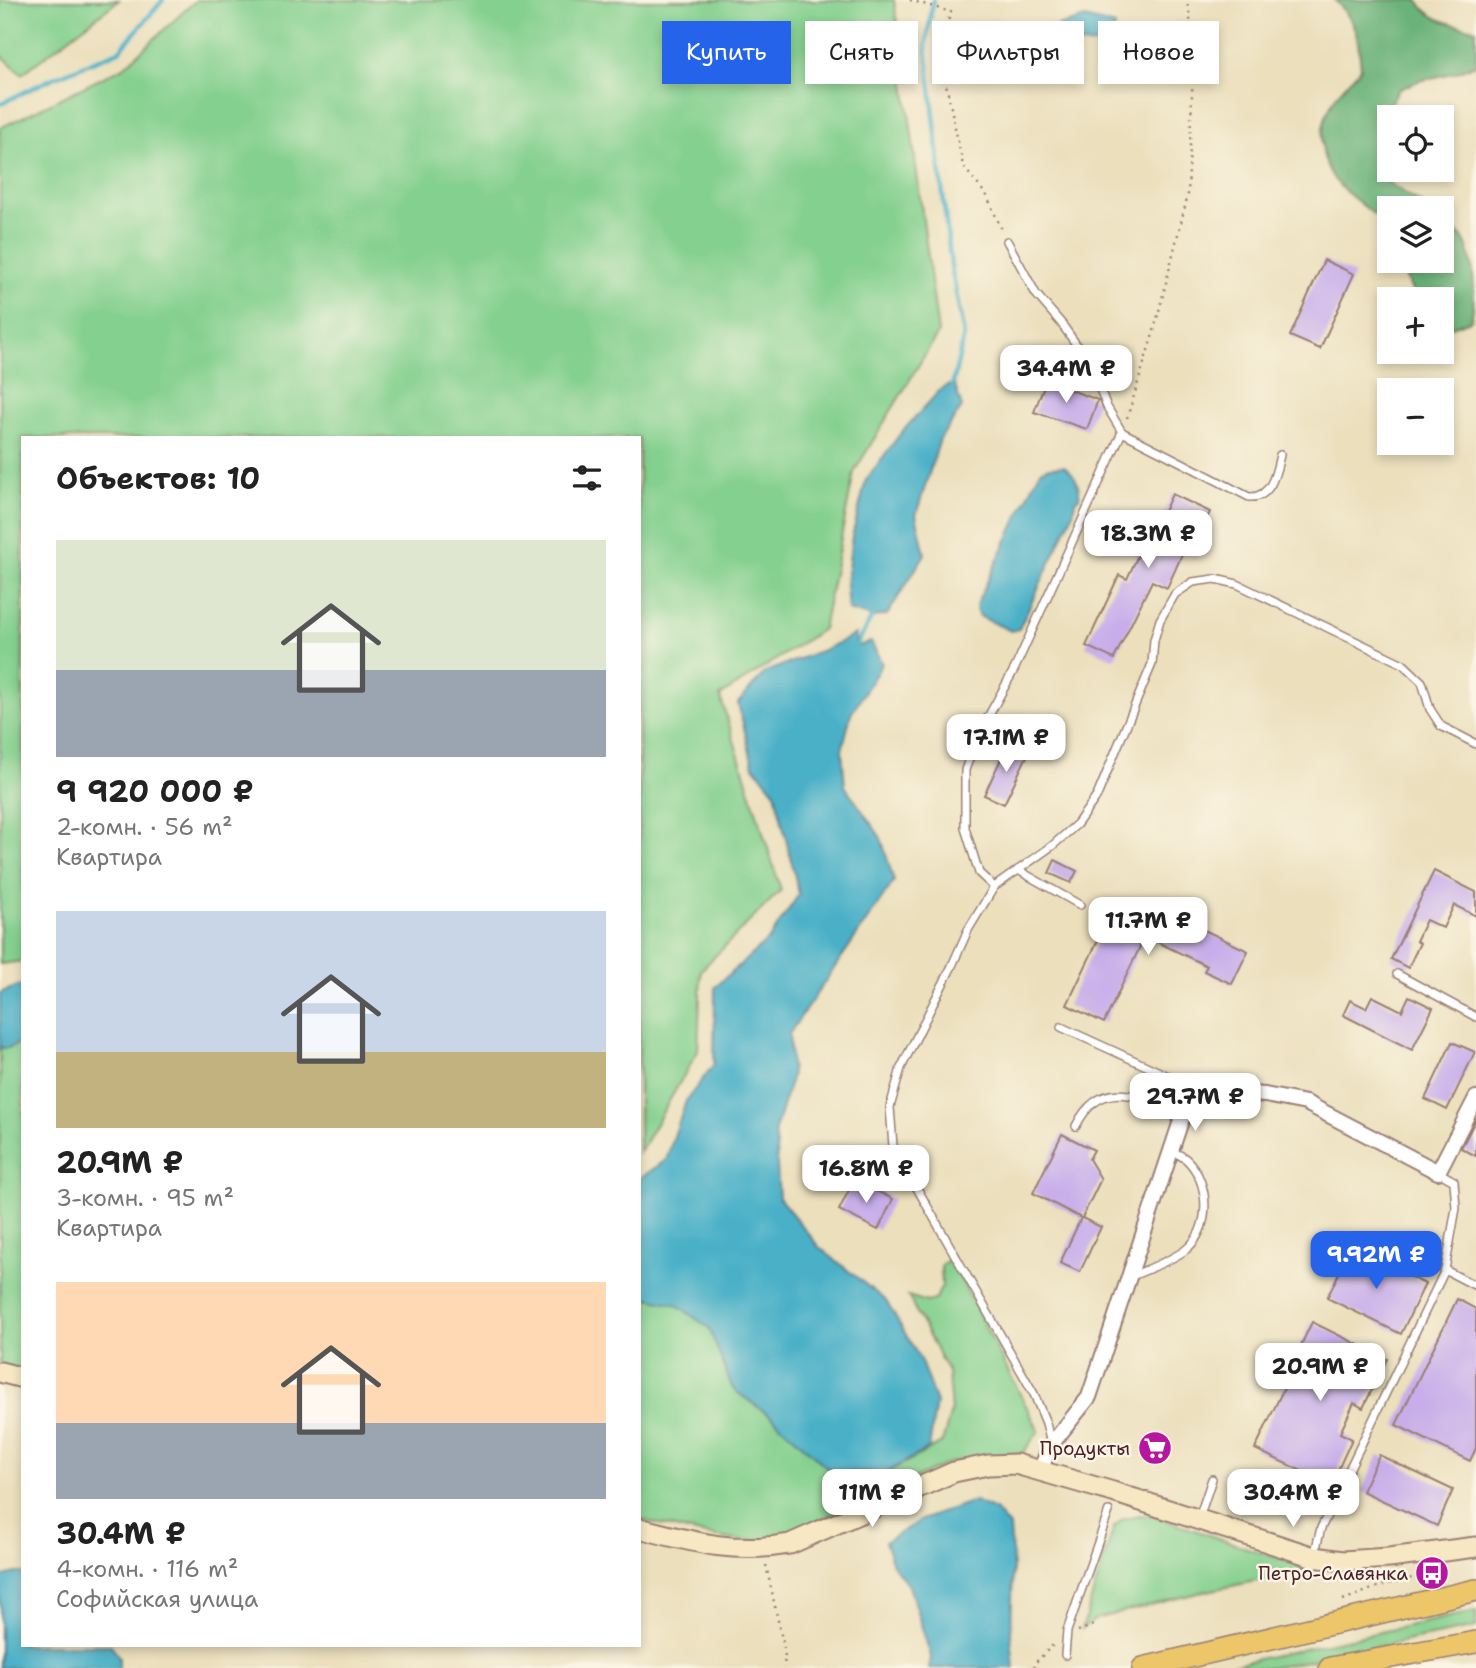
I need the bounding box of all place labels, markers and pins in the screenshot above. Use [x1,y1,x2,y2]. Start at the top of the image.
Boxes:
pin: 34.4M ₽ [1001,346,1131,405]
pin: 18.3M ₽ [1083,510,1213,570]
pin: 17.1M ₽ [941,714,1071,774]
pin: 11.7M ₽ [1083,898,1213,957]
pin: 29.7M ₽ [1130,1074,1260,1133]
pin: 16.8M ₽ [801,1146,931,1205]
pin: 9.92M ₽ [1311,1232,1441,1291]
pin: 20.9M ₽ [1255,1344,1385,1403]
supermarket icon: Продукты [1136,1429,1174,1467]
place label: Продукты [1040,1436,1130,1461]
pin: 11M ₽ [823,1470,921,1529]
pin: 30.4M ₽ [1228,1470,1358,1529]
bus stop icon: Петро-Славянка [1413,1554,1451,1592]
place label: Петро-Славянка [1258,1561,1408,1586]

